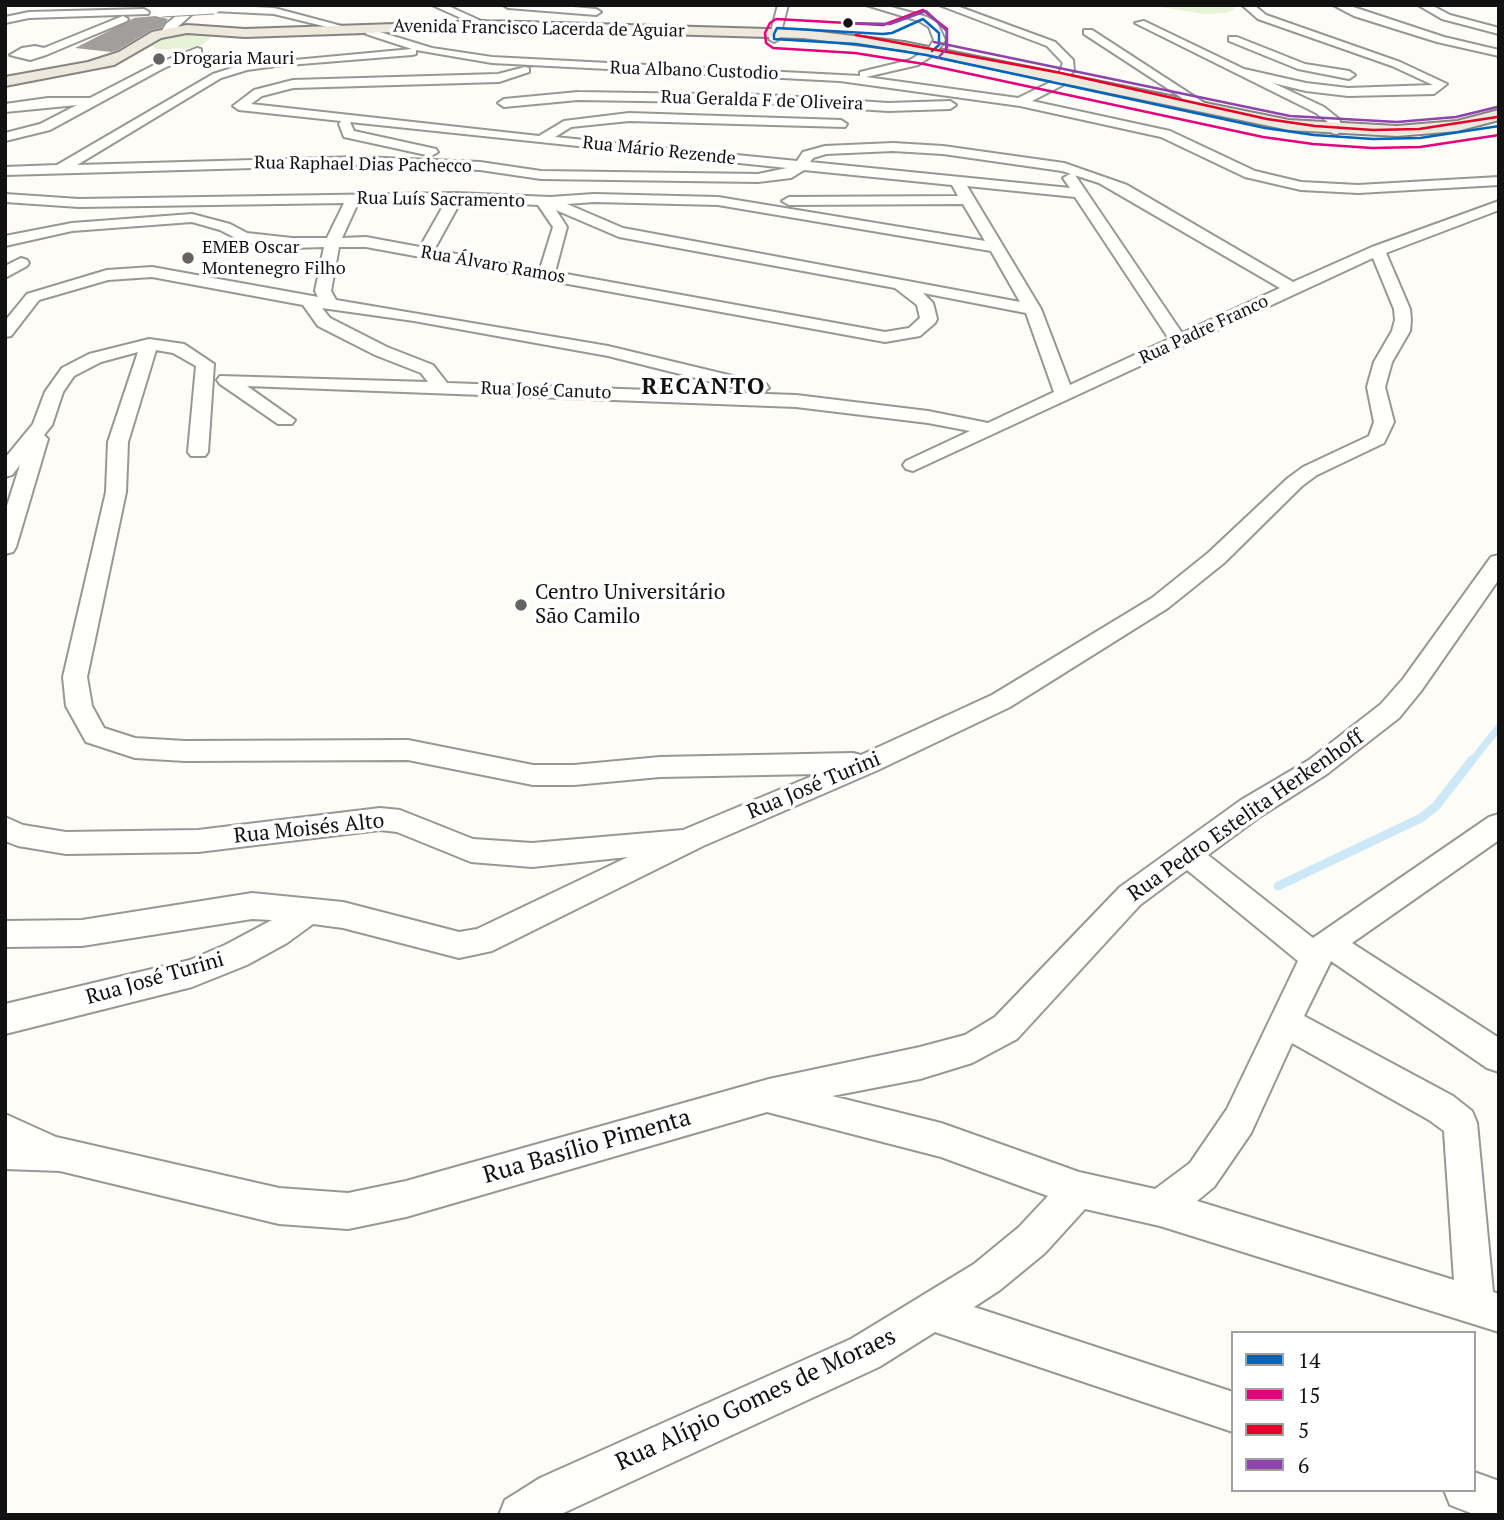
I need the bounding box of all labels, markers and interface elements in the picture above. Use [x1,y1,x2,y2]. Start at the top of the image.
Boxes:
street label: Avenida Francisco Lacerda de Aguiar [393,16,685,42]
unlabelled marker [841,16,855,30]
place label: Drogaria Mauri [173,48,294,70]
marker: Drogaria Mauri [151,51,167,67]
street label: Rua Albano Custodio [609,57,779,85]
street label: Rua Geralda F de Oliveira [660,87,864,115]
street label: Rua Mário Rezende [581,132,737,170]
street label: Rua Raphael Dias Pachecco [254,152,472,178]
street label: Rua Luís Sacramento [357,188,525,212]
place label: EMEB Oscar Montenegro Filho [202,237,346,280]
street label: Rua Álvaro Ramos [419,242,567,288]
marker: EMEB Oscar Montenegro Filho [180,250,196,266]
street label: Rua Padre Franco [1136,291,1272,369]
district label: RECANTO [642,373,766,401]
street label: Rua José Canuto [480,378,612,404]
place label: Centro Universitário São Camilo [535,580,725,630]
marker: Centro Universitário São Camilo [513,597,529,613]
street label: Rua Pedro Estelita Herkenhoff [1123,725,1369,907]
street label: Rua José Turini [744,747,884,825]
street label: Rua Moisés Alto [232,809,386,849]
street label: Rua José Turini [83,947,227,1011]
street label: Rua Basílio Pimenta [480,1104,694,1190]
street label: Rua Alípio Gomes de Moraes [611,1322,901,1478]
legend [1231,1331,1476,1492]
text: 14 [1298,1346,1320,1374]
text: 15 [1298,1381,1320,1409]
text: 5 [1298,1416,1309,1444]
text: 6 [1298,1451,1309,1479]

